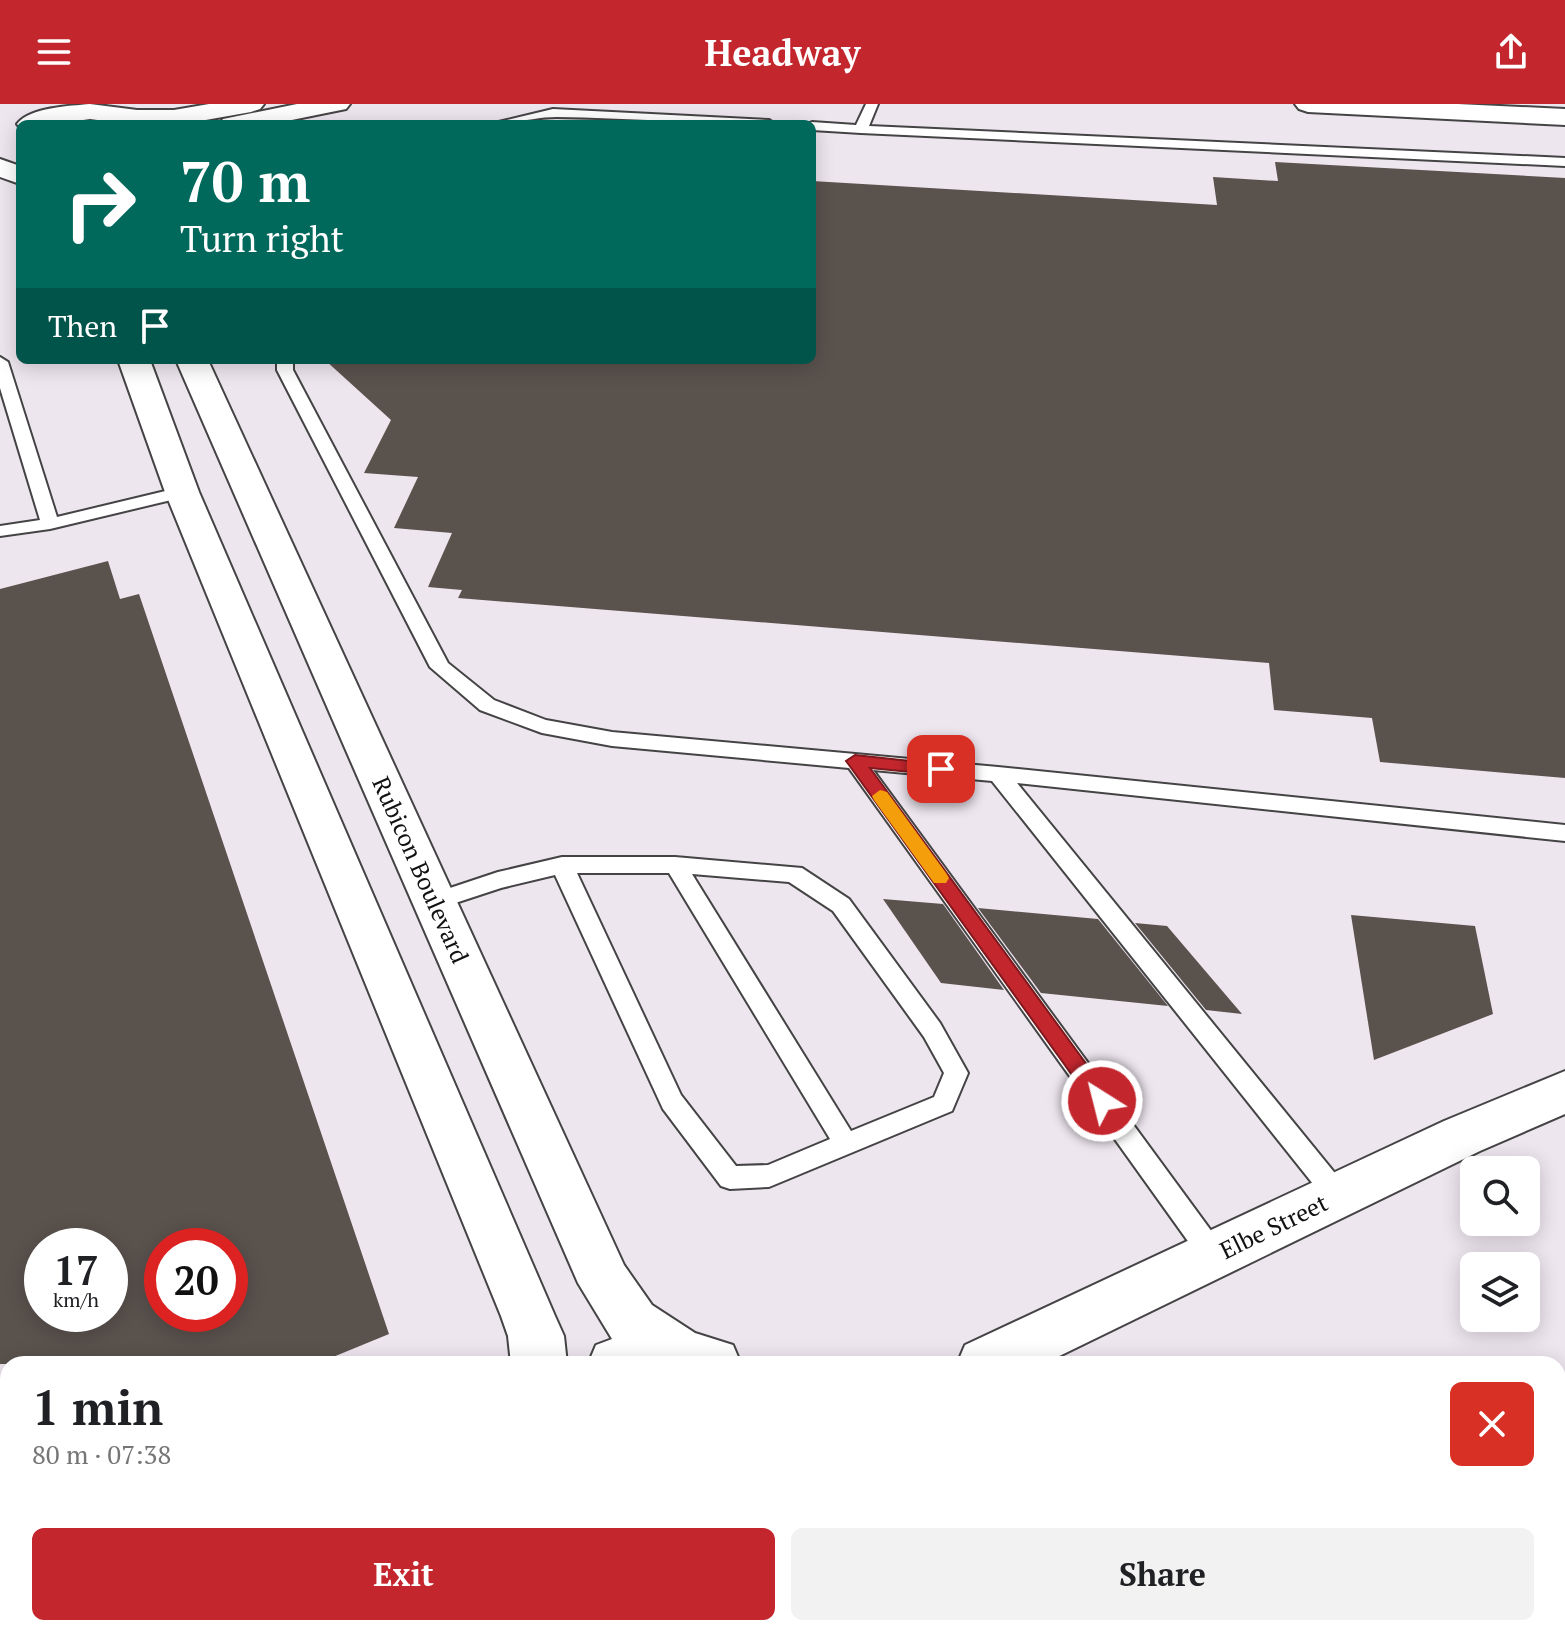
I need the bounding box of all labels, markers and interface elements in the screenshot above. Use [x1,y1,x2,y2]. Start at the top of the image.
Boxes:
text: Headway [705,29,860,76]
icon: menu [32,30,76,74]
icon: share [1489,30,1533,74]
text: 70 m [180,144,310,218]
icon: right [48,152,152,256]
text: Turn right [180,215,344,262]
icon: arrive [133,304,177,348]
text: Then [48,306,117,346]
pin [907,735,975,803]
icon: arrive [919,747,963,791]
street label: Rubicon Boulevard [365,771,476,968]
position arrow [1060,1059,1144,1143]
map controls [1460,1156,1540,1332]
button: search [1460,1156,1540,1236]
street label: Elbe Street [1214,1186,1333,1266]
speed limit sign: 20 [144,1228,248,1332]
text: 17 [53,1243,99,1296]
button: layers [1460,1252,1540,1332]
text: km/h [53,1286,99,1313]
text: 1 min [32,1375,163,1439]
button: close [1450,1382,1534,1466]
text: 80 m · 07:38 [32,1437,171,1471]
button: Exit [32,1528,775,1620]
button: Share [791,1528,1534,1620]

